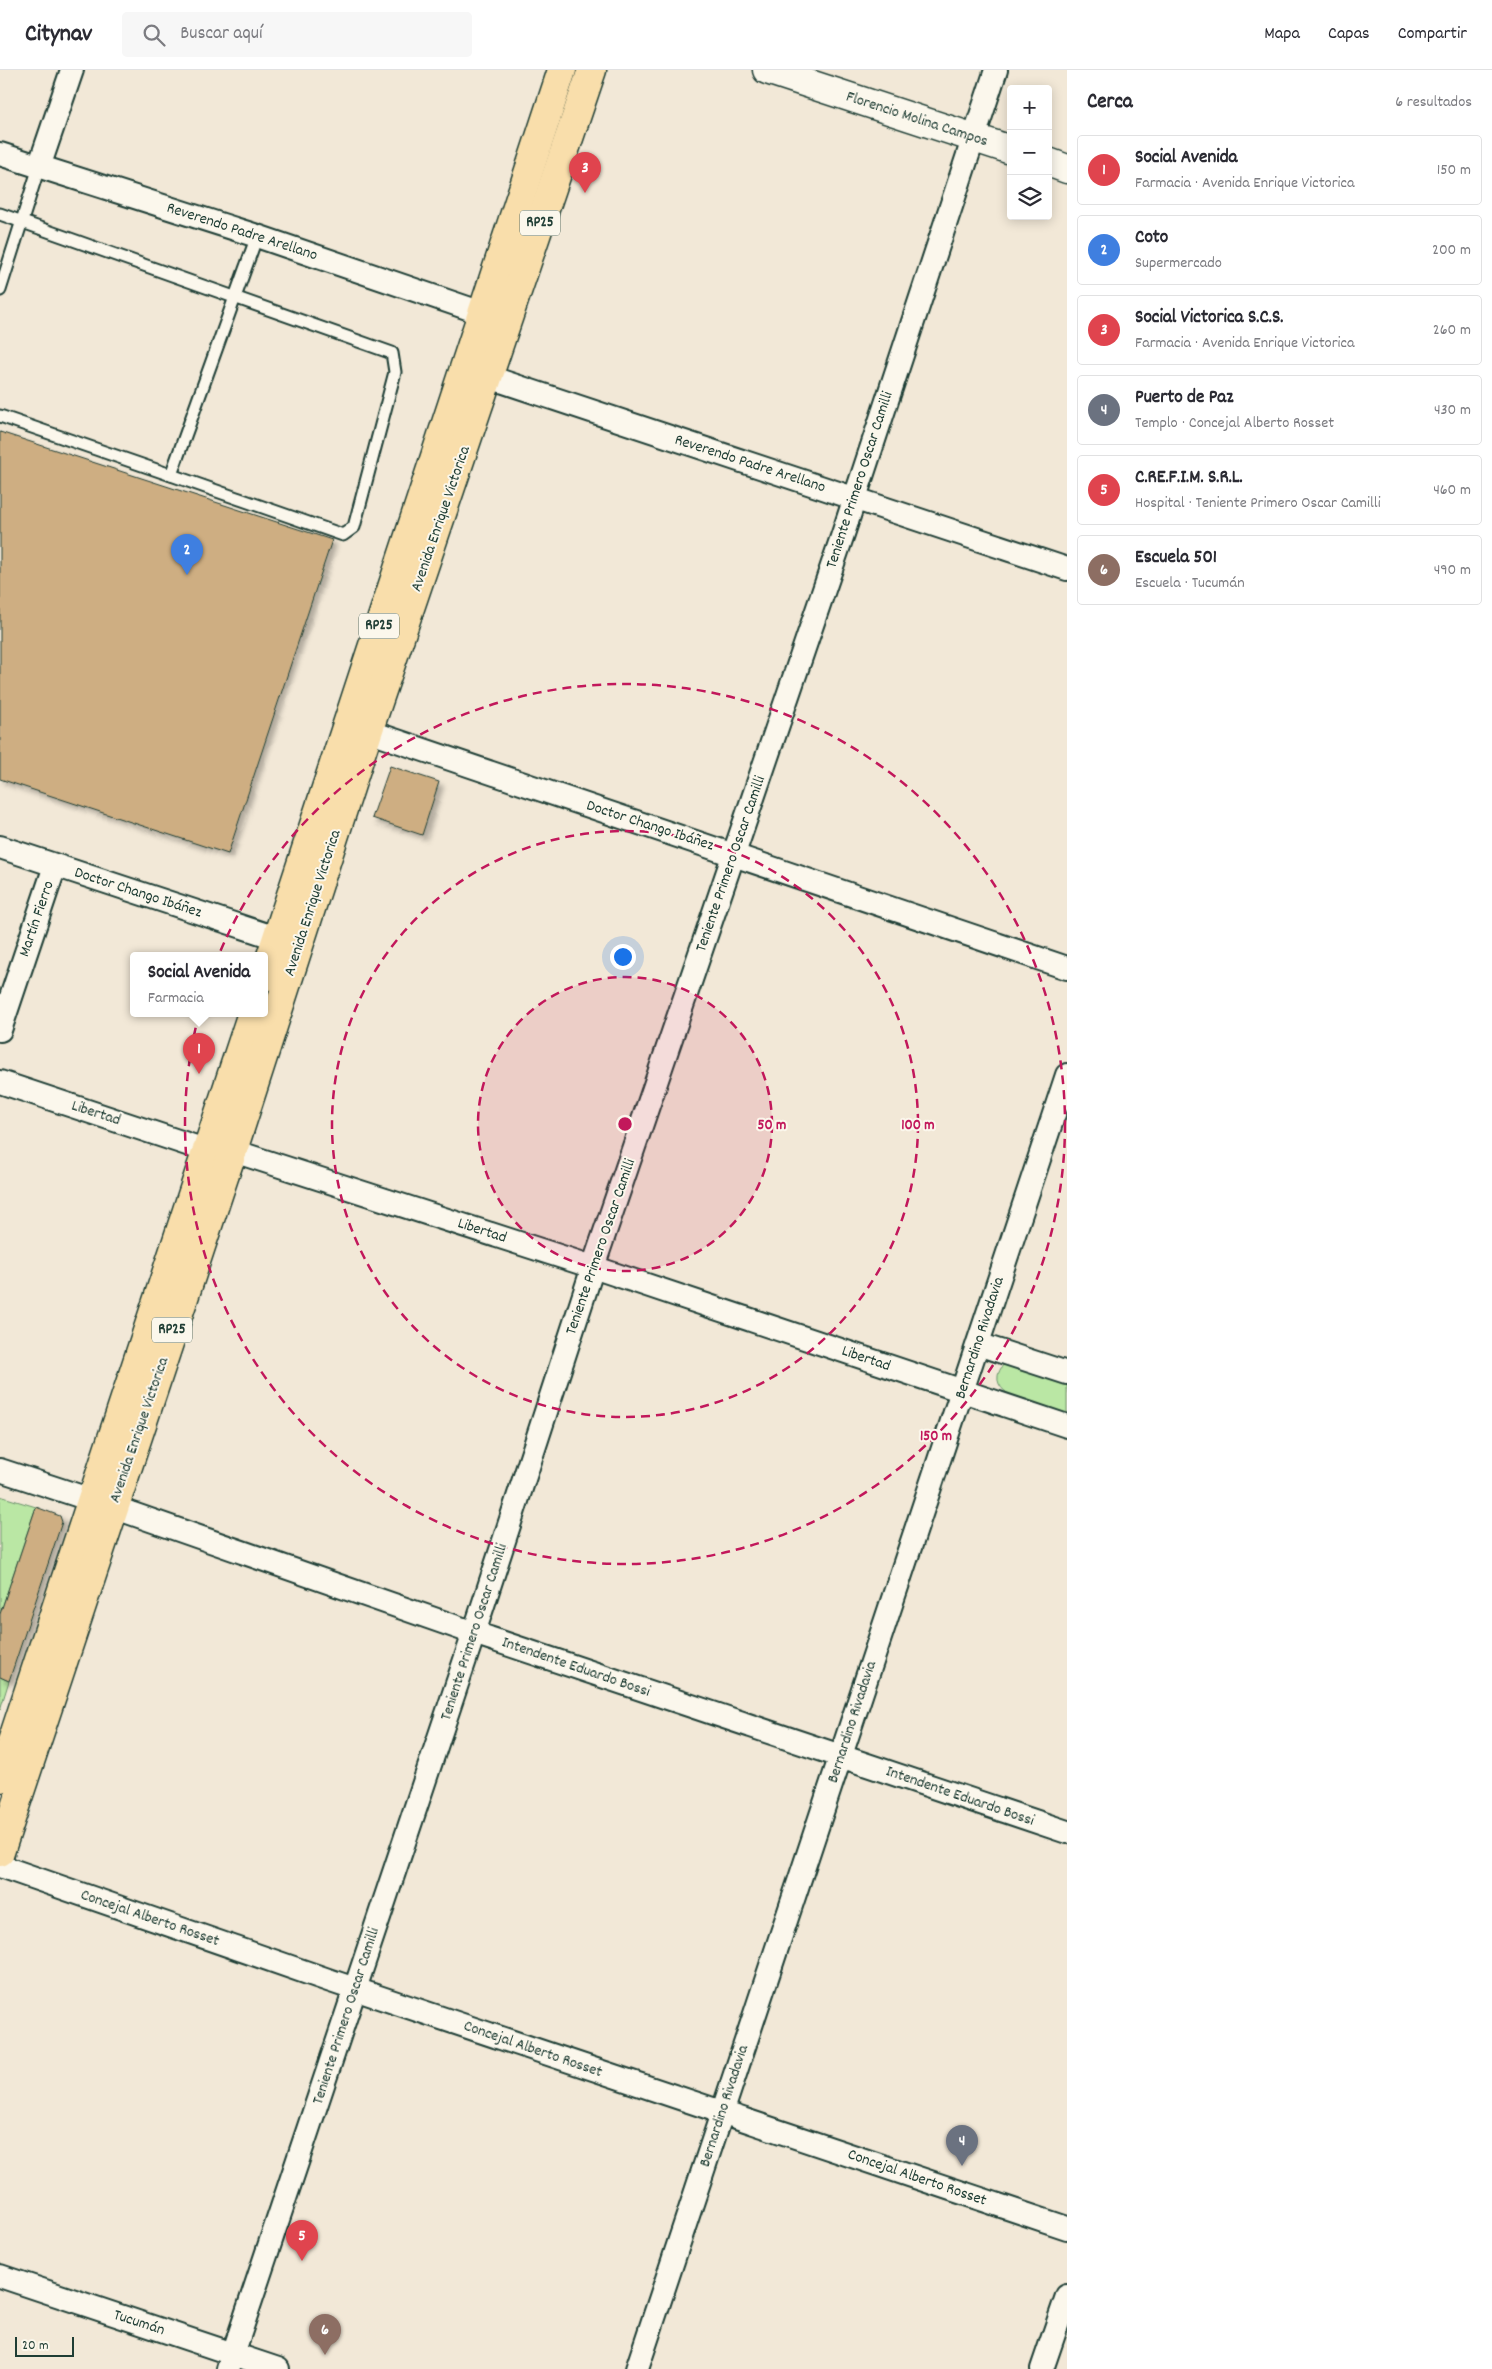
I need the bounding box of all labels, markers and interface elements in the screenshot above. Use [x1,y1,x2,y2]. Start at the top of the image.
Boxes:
search box [122,12,472,57]
text: Citynav [25,18,92,52]
icon: search [140,21,168,49]
text: Buscar aquí [180,21,262,48]
text: Mapa [1264,22,1300,47]
text: Capas [1328,22,1370,47]
text: Compartir [1398,22,1467,47]
street label: Florencio Molina Campos [843,85,991,153]
map controls [1007,85,1052,220]
button: + [1007,85,1052,130]
text: Cerca [1087,88,1133,118]
text: 6 resultados [1395,91,1472,114]
button: − [1007,130,1052,175]
text: Social Avenida [1135,145,1237,172]
pin: 3 [569,152,601,193]
text: 1 [1102,159,1106,182]
text: 150 m [1437,159,1471,182]
text: Farmacia · Avenida Enrique Victorica [1135,172,1355,195]
button: layers [1007,175,1052,220]
street label: Reverendo Padre Arellano [164,197,320,267]
road number: RP25 [520,210,560,236]
text: Coto [1135,225,1168,252]
text: 2 [1101,239,1108,262]
text: 200 m [1432,239,1471,262]
text: Supermercado [1135,252,1222,275]
text: Social Victorica S.C.S. [1135,305,1284,332]
text: 3 [1100,319,1108,342]
text: 260 m [1433,319,1471,342]
text: Farmacia · Avenida Enrique Victorica [1135,332,1355,355]
text: Puerto de Paz [1135,385,1233,412]
street label: Teniente Primero Oscar Camilli [820,388,900,572]
text: 4 [1101,399,1107,422]
text: 430 m [1434,399,1471,422]
text: Templo · Concejal Alberto Rosset [1135,412,1334,435]
street label: Reverendo Padre Arellano [672,429,828,499]
street label: Avenida Enrique Victorica [405,443,477,595]
text: C.RE.F.I.M. S.R.L. [1135,465,1243,492]
text: 5 [1100,479,1108,502]
text: 460 m [1433,479,1471,502]
text: Hospital · Teniente Primero Oscar Camilli [1135,492,1381,515]
pin: 2 [171,534,203,575]
text: Escuela 501 [1135,545,1217,572]
text: 6 [1100,559,1108,582]
text: 490 m [1434,559,1471,582]
text: Escuela · Tucumán [1135,572,1245,595]
road number: RP25 [359,614,399,638]
street label: Teniente Primero Oscar Camilli [690,773,772,955]
street label: Doctor Chango Ibáñez [583,795,717,857]
street label: Avenida Enrique Victorica [278,826,348,979]
street label: Doctor Chango Ibáñez [71,862,205,924]
street label: Martín Fierro [13,878,61,960]
your location [610,944,636,970]
popup [130,952,268,1017]
text: Social Avenida [148,960,250,987]
text: Farmacia [148,987,204,1010]
pin: 1 [183,1033,215,1074]
street label: Libertad [69,1094,123,1132]
centre of rings [616,1115,634,1133]
text: 50 m [758,1115,786,1137]
text: 100 m [901,1115,935,1137]
street label: Teniente Primero Oscar Camilli [560,1156,642,1338]
street label: Libertad [455,1212,509,1250]
street label: Bernardino Rivadavia [949,1274,1011,1402]
road number: RP25 [152,1318,192,1342]
street label: Libertad [838,1340,894,1378]
street label: Avenida Enrique Victorica [103,1354,175,1506]
text: 150 m [920,1426,952,1448]
street label: Teniente Primero Oscar Camilli [434,1540,514,1724]
street label: Intendente Eduardo Bossi [499,1631,653,1703]
street label: Bernardino Rivadavia [821,1658,883,1786]
street label: Intendente Eduardo Bossi [883,1760,1037,1832]
street label: Concejal Alberto Rosset [77,1883,223,1953]
street label: Teniente Primero Oscar Camilli [306,1924,386,2108]
street label: Concejal Alberto Rosset [460,2014,606,2084]
street label: Bernardino Rivadavia [693,2042,755,2170]
pin: 4 [946,2125,978,2166]
street label: Concejal Alberto Rosset [844,2143,990,2213]
pin: 5 [286,2220,318,2261]
street label: Tucumán [110,2304,168,2342]
pin: 6 [309,2314,341,2355]
scale bar [15,2334,74,2357]
text: 20 m [22,2336,49,2356]

